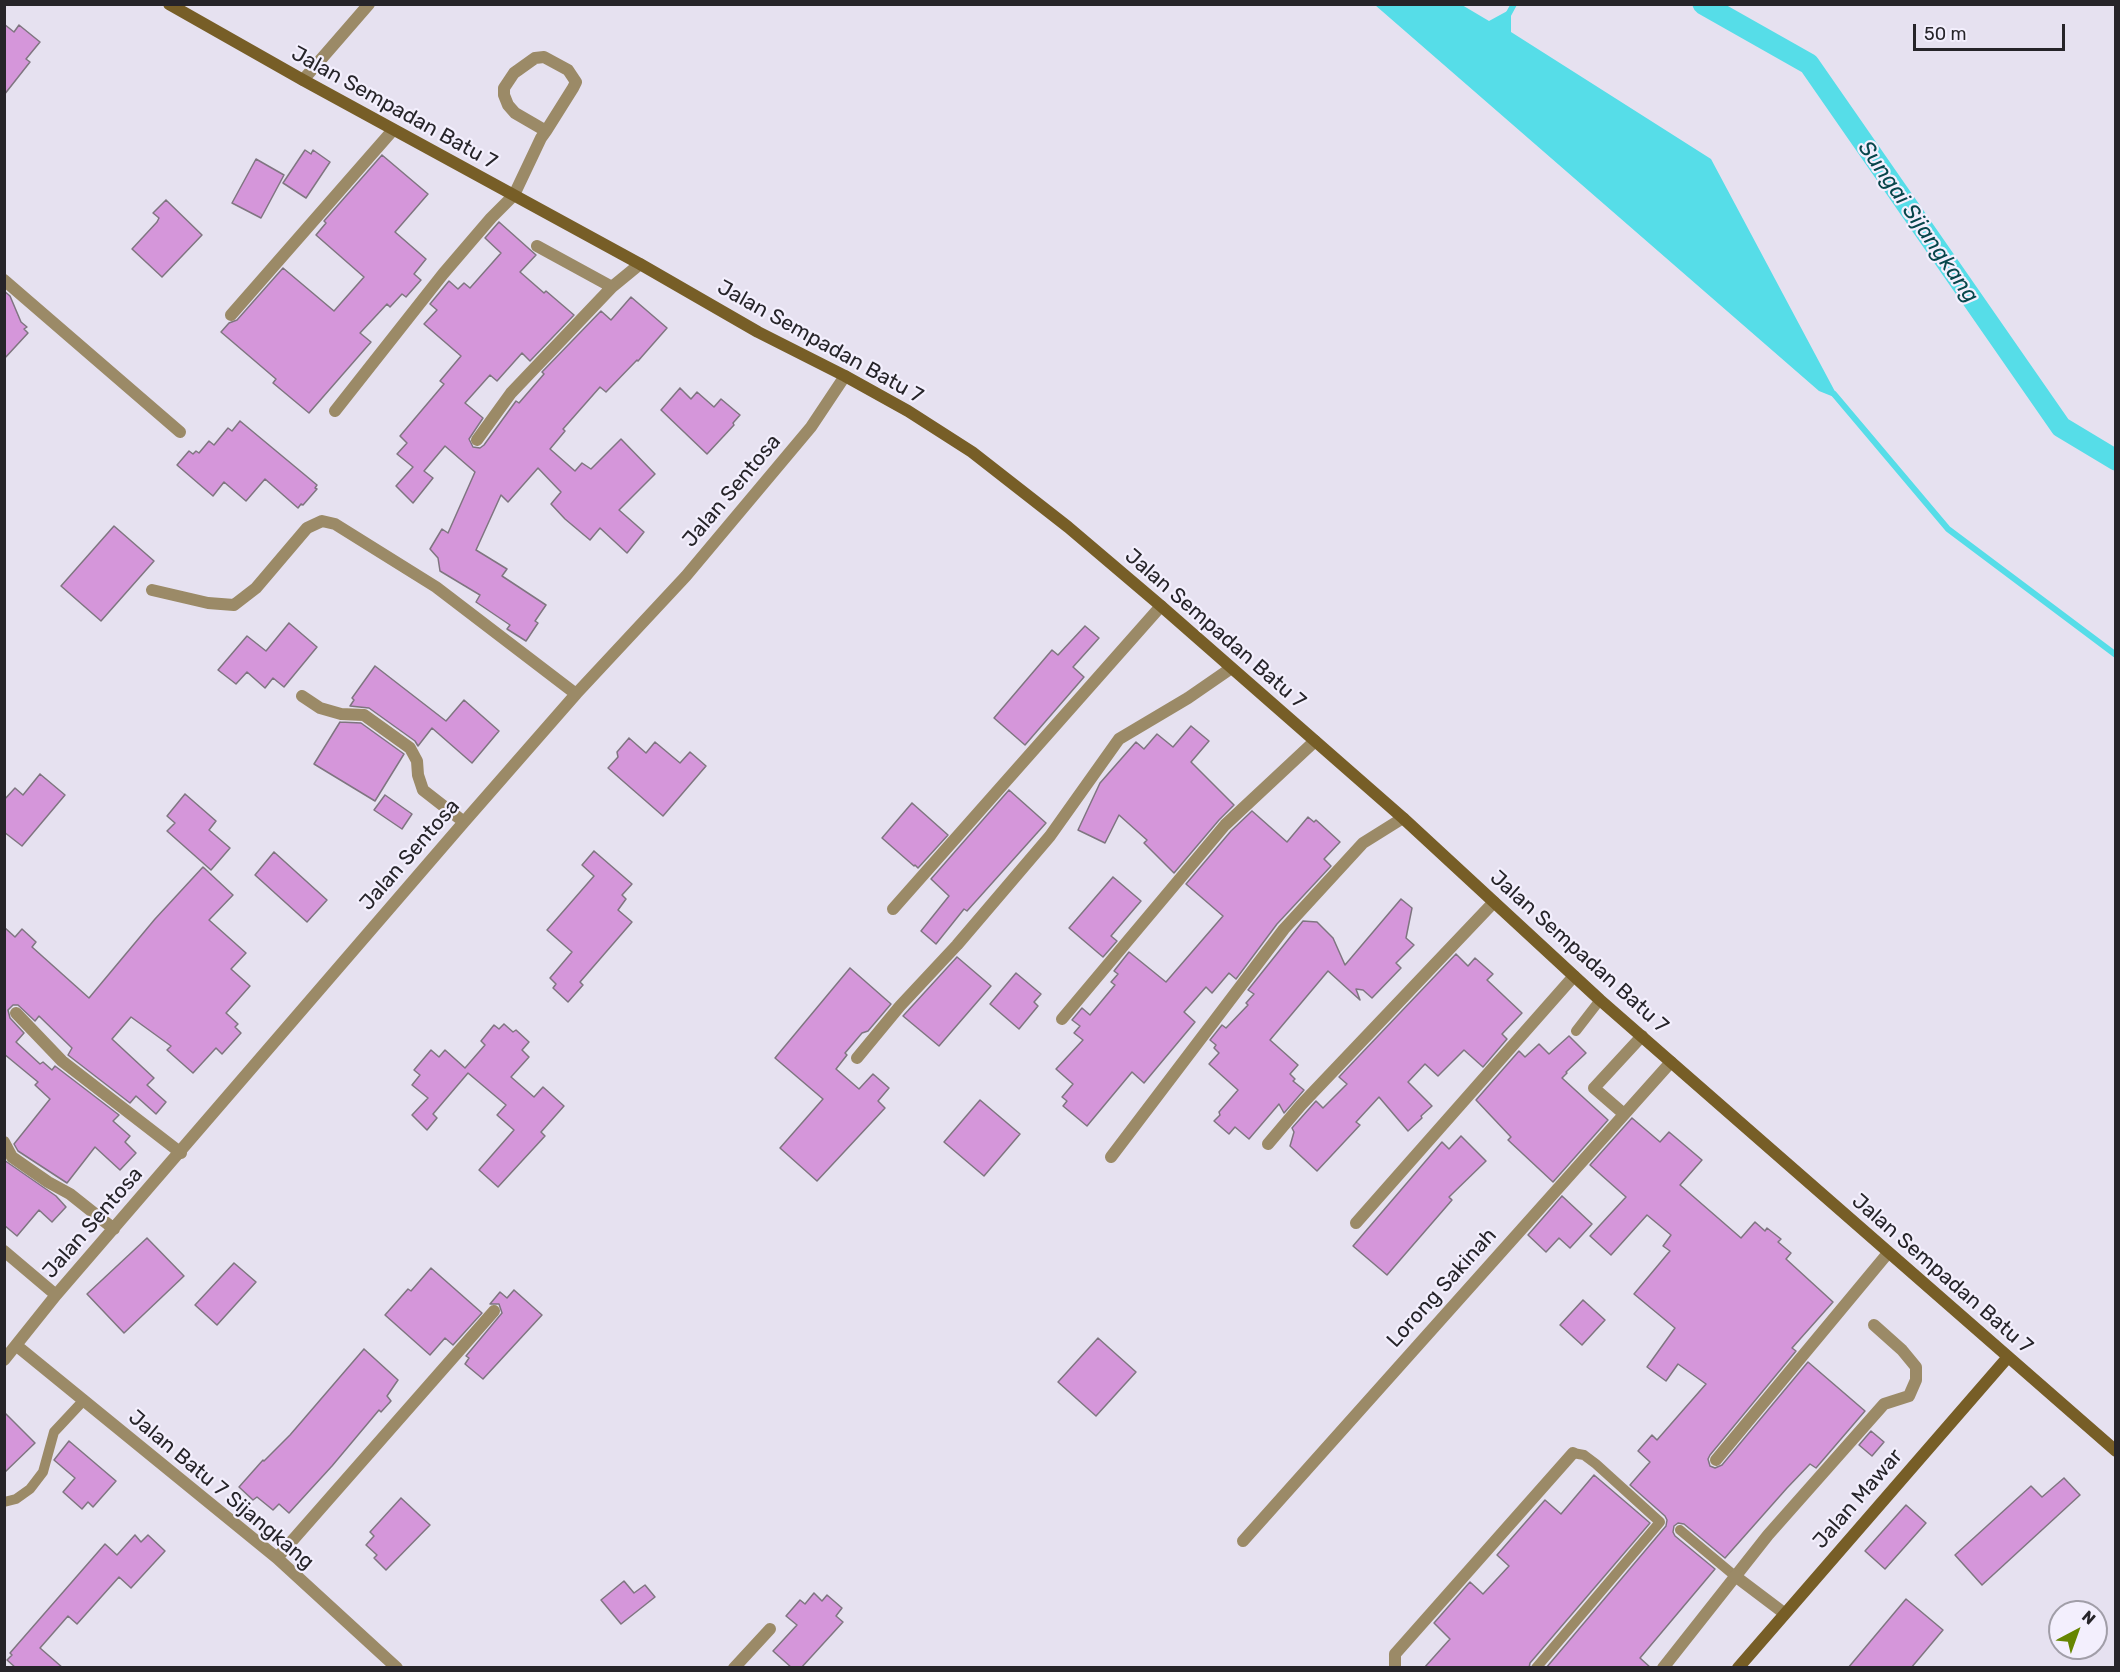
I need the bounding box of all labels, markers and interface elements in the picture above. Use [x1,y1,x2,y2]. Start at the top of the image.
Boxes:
scale bar [1916,12,2068,50]
text: 50 m [1924,23,1967,45]
street label: Jalan Sempadan Batu 7 [287,41,501,175]
water label: Sungai Sijangkang [1852,136,1984,308]
street label: Jalan Sempadan Batu 7 [713,275,927,409]
street label: Jalan Sentosa [678,430,786,552]
street label: Jalan Sempadan Batu 7 [1119,544,1311,714]
street label: Jalan Sentosa [355,794,465,916]
street label: Jalan Sempadan Batu 7 [1485,865,1673,1039]
street label: Jalan Sentosa [38,1162,148,1284]
street label: Jalan Sempadan Batu 7 [1846,1189,2038,1359]
street label: Lorong Sakinah [1382,1223,1502,1353]
street label: Jalan Batu 7 Sijangkang [123,1405,319,1575]
street label: Jalan Mawar [1808,1444,1908,1554]
north arrow [2048,1600,2108,1660]
text: N [2078,1607,2099,1628]

